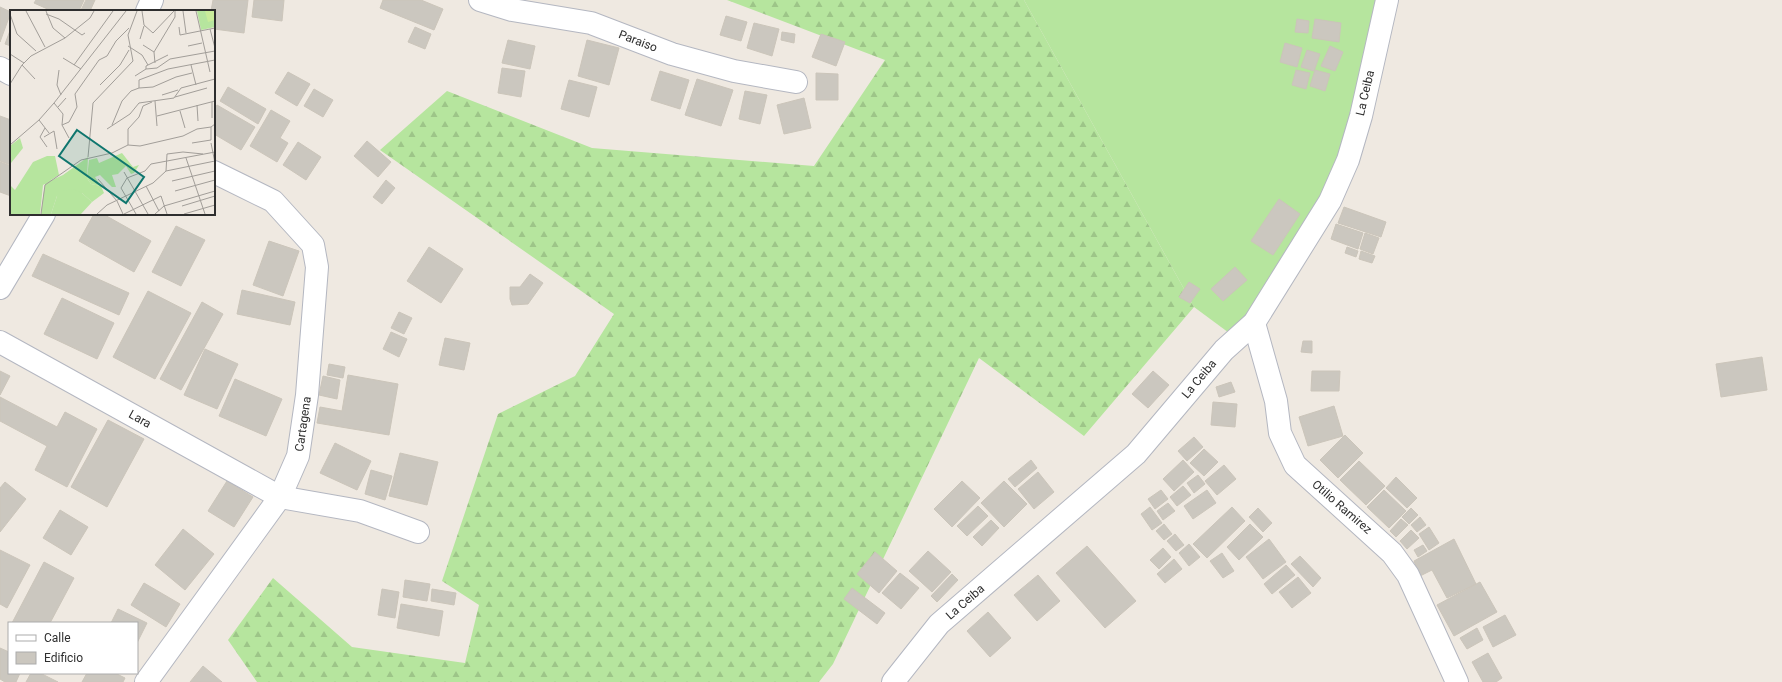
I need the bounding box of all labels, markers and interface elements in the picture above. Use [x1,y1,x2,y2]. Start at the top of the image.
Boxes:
inset map [10,10,215,215]
street label: Paraiso [617,27,659,55]
street label: La Ceiba [1353,69,1377,117]
street label: La Ceiba [1179,357,1219,401]
street label: Cartagena [292,396,314,452]
street label: Lara [126,407,154,431]
street label: Otilio Ramirez [1309,477,1375,537]
street label: La Ceiba [943,582,987,622]
legend [8,622,138,674]
text: Calle [44,631,71,645]
text: Edificio [44,651,83,665]

